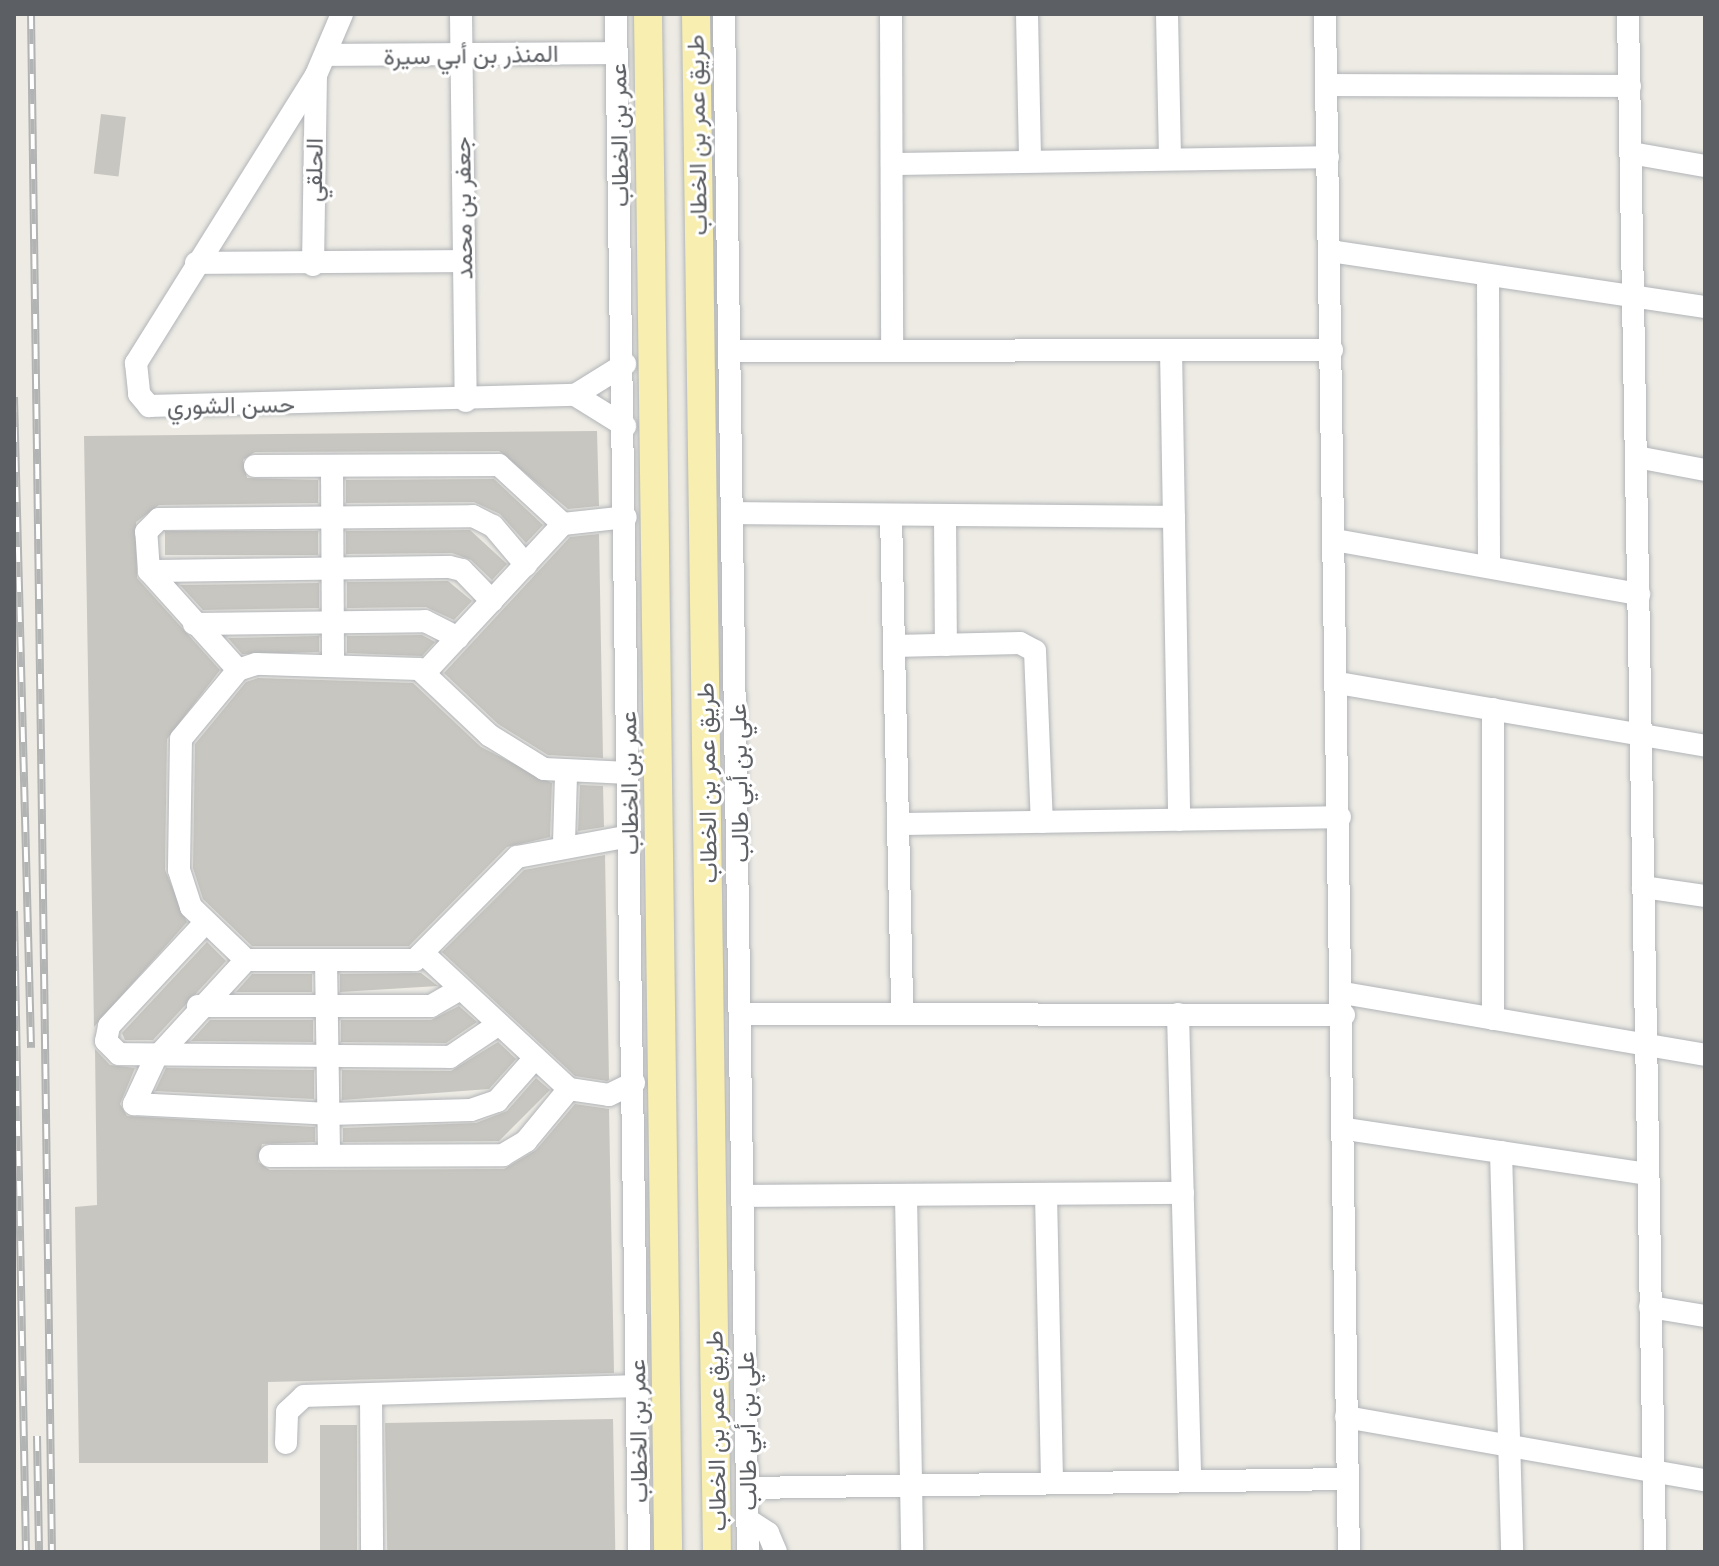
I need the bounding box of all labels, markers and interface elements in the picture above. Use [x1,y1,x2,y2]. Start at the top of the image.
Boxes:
street label: طريق عمر بن الخطاب [681,34,713,236]
street label: المنذر بن أبي سيرة [383,39,559,71]
street label: عمر بن الخطاب [603,63,635,207]
street label: جعفر بن محمد [447,136,479,280]
street label: الحلقي [299,138,329,202]
street label: حسن الشوري [167,389,295,421]
street label: طريق عمر بن الخطاب [691,682,723,884]
street label: علي بن أبي طالب [723,703,755,863]
street label: عمر بن الخطاب [613,711,645,855]
street label: طريق عمر بن الخطاب [700,1330,732,1532]
street label: علي بن أبي طالب [731,1351,763,1511]
street label: عمر بن الخطاب [622,1359,654,1503]

